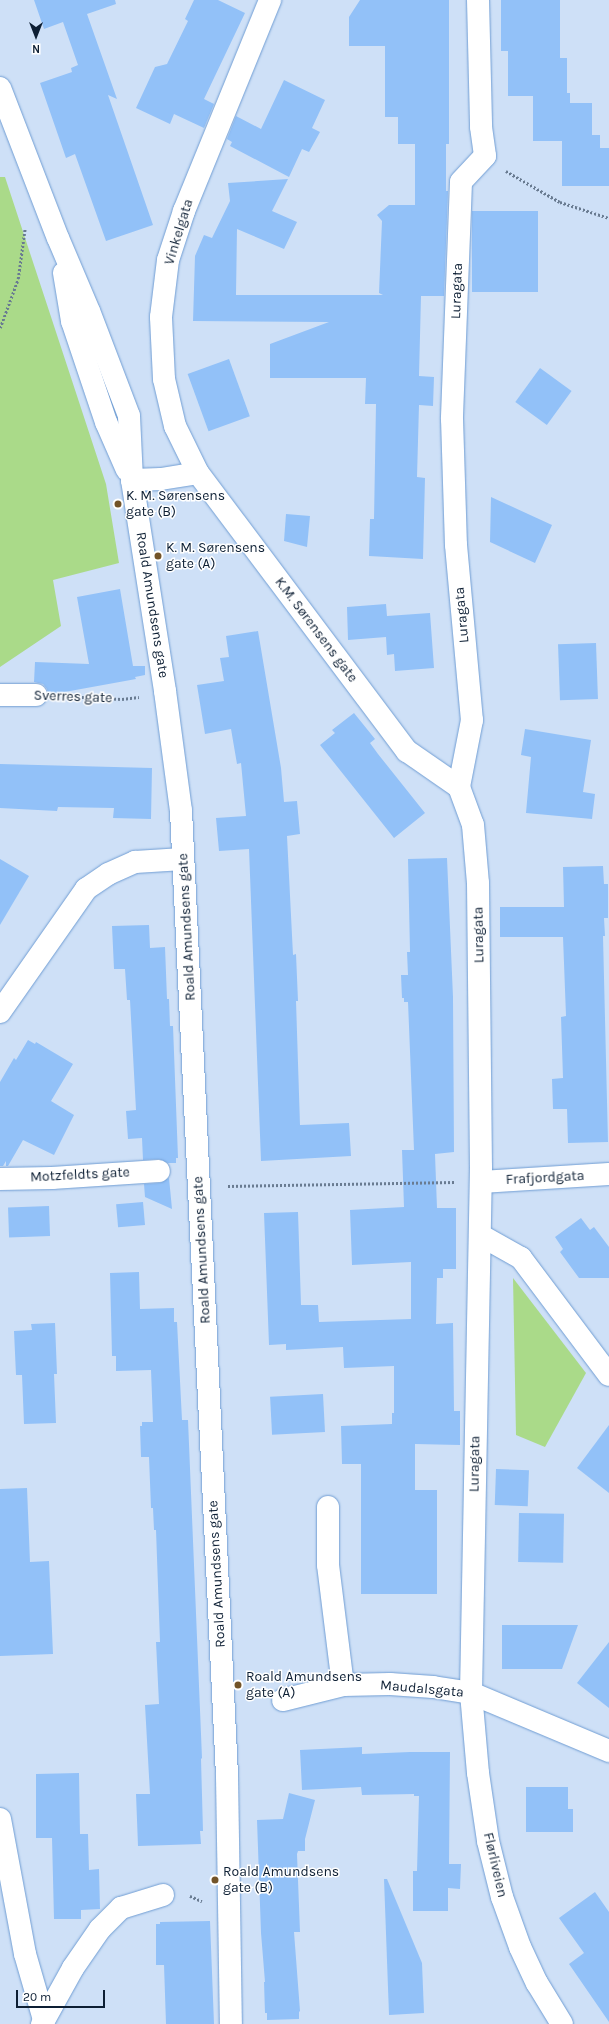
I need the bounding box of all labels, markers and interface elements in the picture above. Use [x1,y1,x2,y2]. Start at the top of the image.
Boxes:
north arrow [16,16,56,56]
text: N [32,42,40,55]
street label: Vinkelgata [161,197,197,267]
street label: Luragata [448,263,466,319]
place label: K. M. Sørensens gate (B) [126,488,225,520]
marker: K. M. Sørensens gate (B) [113,499,123,509]
street label: Roald Amundsens gate [132,531,172,679]
place label: K. M. Sørensens gate (A) [166,540,265,572]
marker: K. M. Sørensens gate (A) [153,551,163,561]
street label: K.M. Sørensens gate [271,574,361,686]
street label: Luragata [451,586,473,644]
street label: Sverres gate [33,687,113,707]
street label: Roald Amundsens gate [175,853,199,1001]
street label: Luragata [470,907,488,963]
street label: Motzfeldts gate [30,1164,130,1186]
street label: Frafjordgata [505,1168,585,1188]
street label: Roald Amundsens gate [190,1176,214,1324]
street label: Luragata [466,1436,484,1492]
street label: Roald Amundsens gate [205,1500,229,1648]
place label: Roald Amundsens gate (A) [246,1669,362,1702]
street label: Maudalsgata [379,1677,465,1701]
marker: Roald Amundsens gate (A) [233,1680,243,1690]
street label: Flørliveien [479,1831,511,1899]
place label: Roald Amundsens gate (B) [223,1864,339,1896]
marker: Roald Amundsens gate (B) [210,1875,220,1885]
scale bar [18,1982,107,2008]
text: 20 m [23,1990,51,2004]

